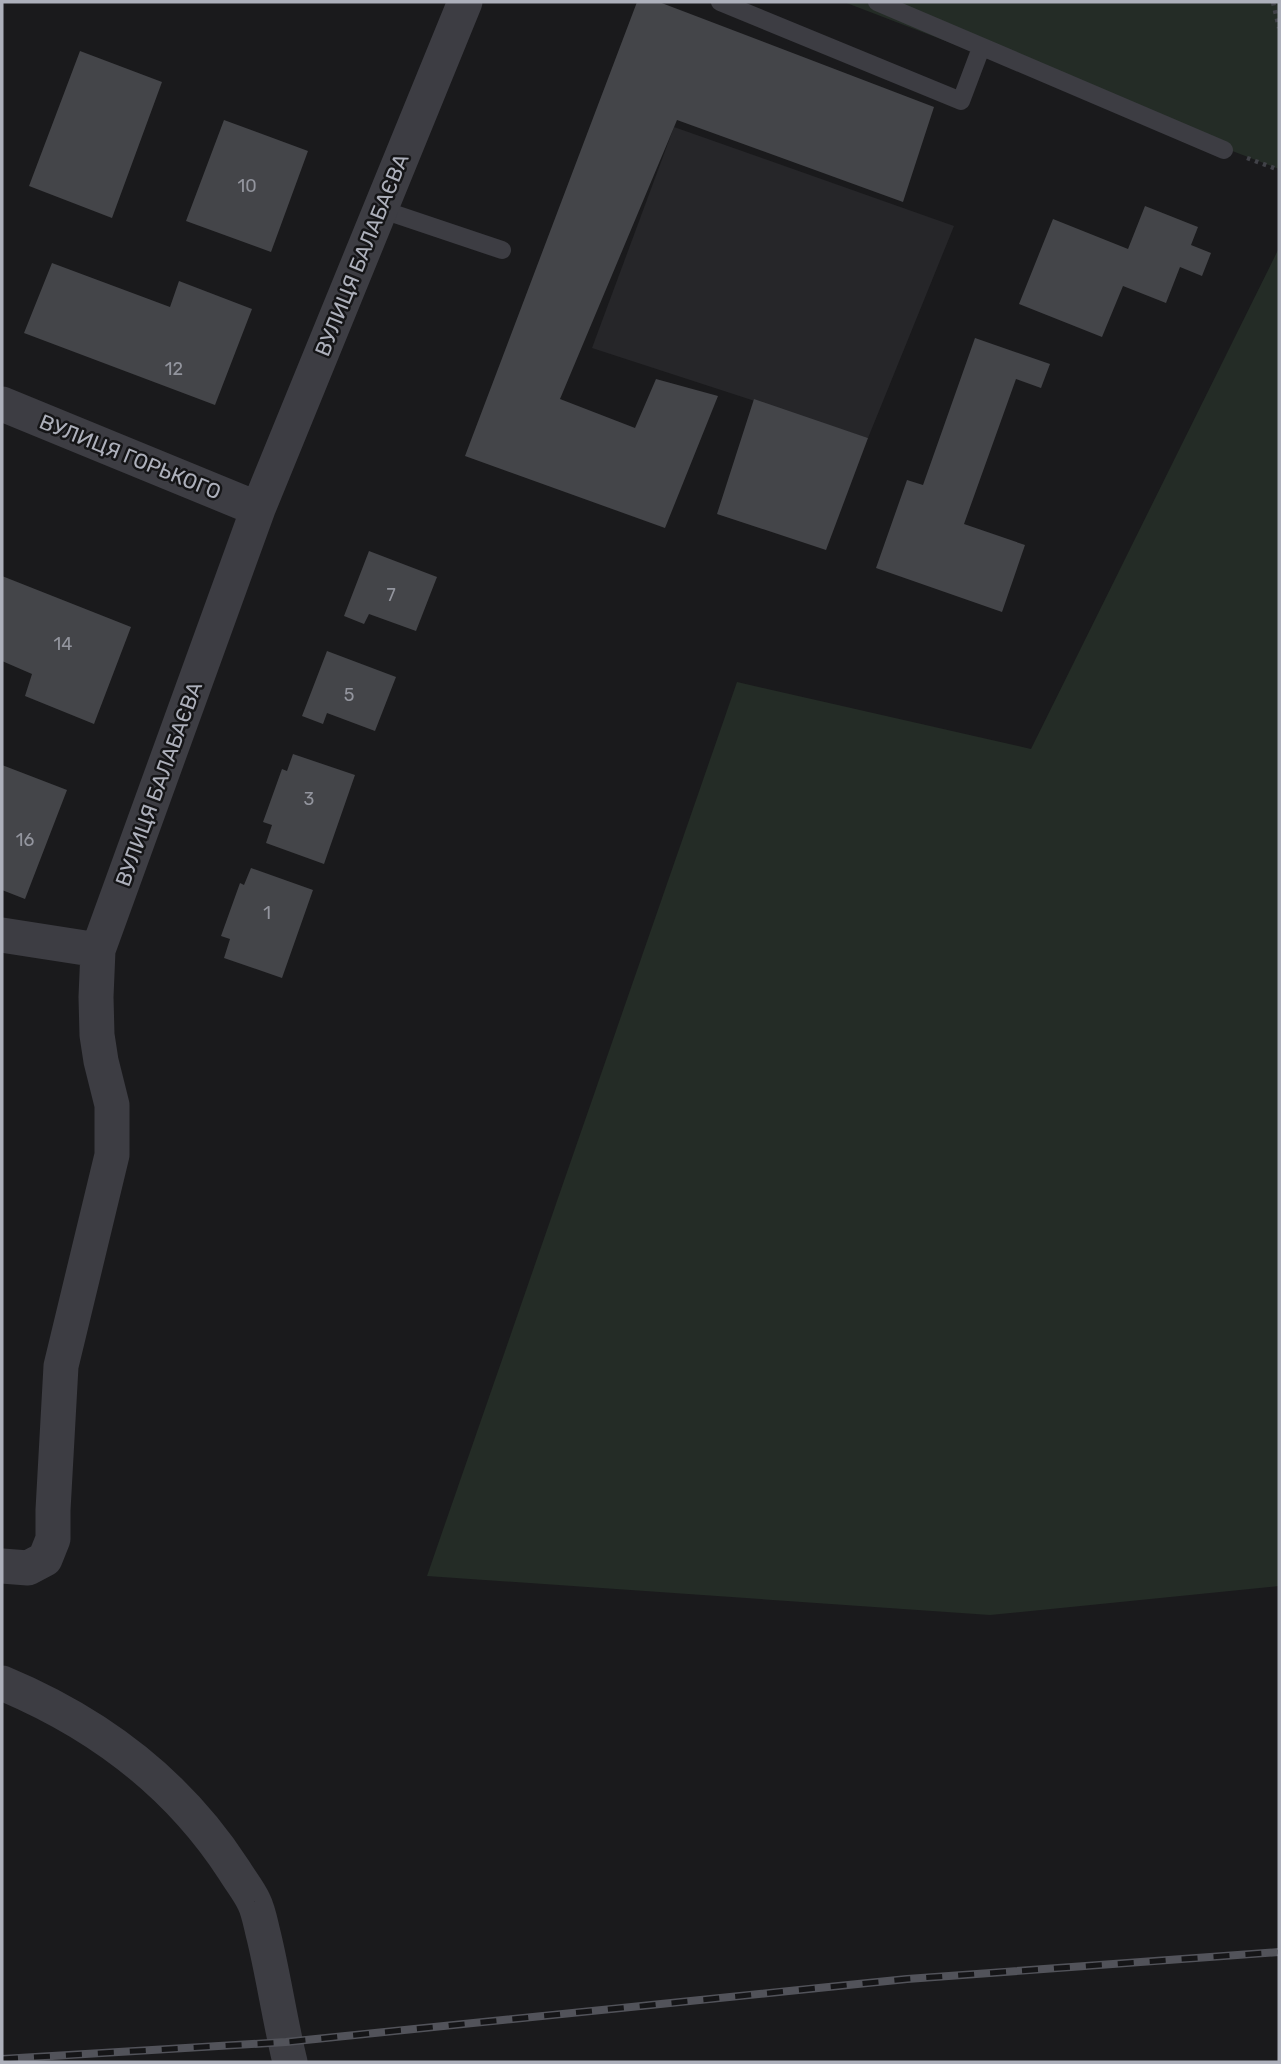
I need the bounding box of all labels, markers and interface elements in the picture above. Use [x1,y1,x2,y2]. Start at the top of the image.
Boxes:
street label: ВУЛИЦЯ БАЛАБАЄВА [309,150,414,360]
house number: 10 [237,175,257,197]
house number: 12 [165,358,183,380]
street label: ВУЛИЦЯ ГОРЬКОГО [36,409,225,504]
house number: 7 [386,584,396,606]
house number: 14 [54,633,72,655]
street label: ВУЛИЦЯ БАЛАБАЄВА [110,678,207,890]
house number: 5 [344,684,354,706]
house number: 3 [304,788,314,810]
house number: 16 [16,829,34,851]
house number: 1 [263,902,271,924]

